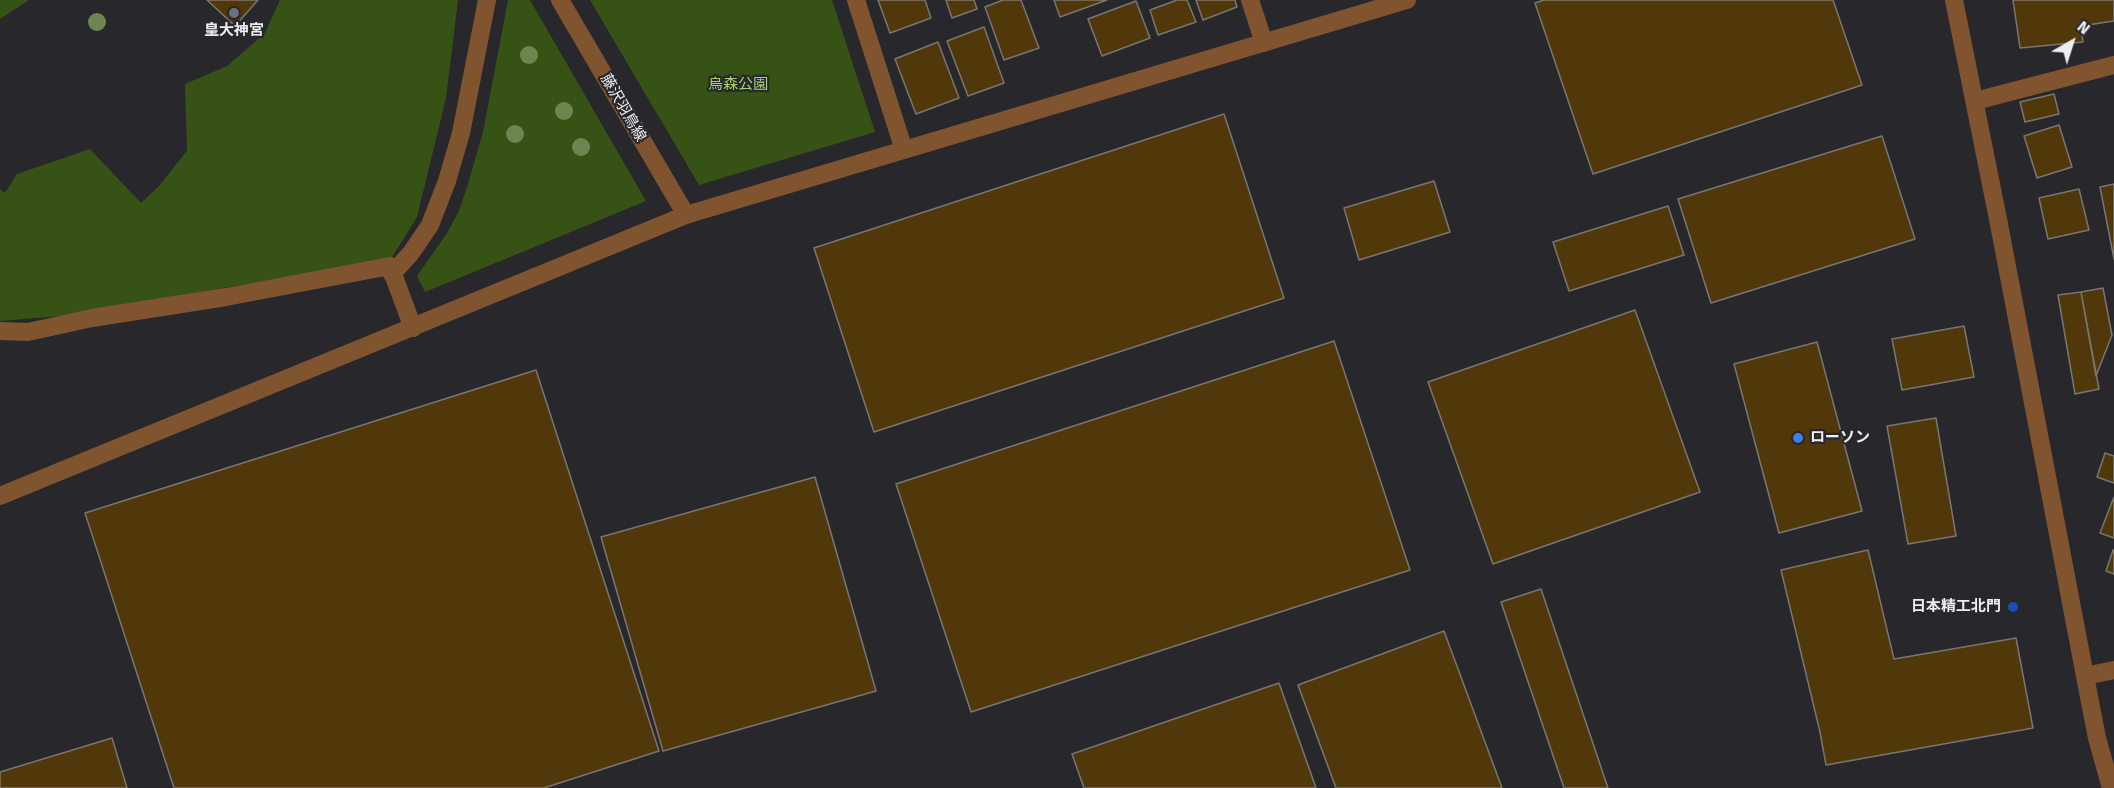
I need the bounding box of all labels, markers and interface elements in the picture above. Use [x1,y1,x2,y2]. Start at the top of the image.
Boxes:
marker: 皇大神宮 [227,6,241,20]
north arrow [2042,12,2102,72]
text: N [2074,17,2094,38]
place label: 皇大神宮 [204,22,264,40]
street label: 藤沢羽鳥線 [596,71,650,145]
park label: 烏森公園 [708,76,768,94]
place label: ローソン [1810,429,1870,447]
marker: ローソン [1791,431,1805,445]
place label: 日本精工北門 [1911,598,2001,616]
marker: 日本精工北門 [2006,600,2020,614]

